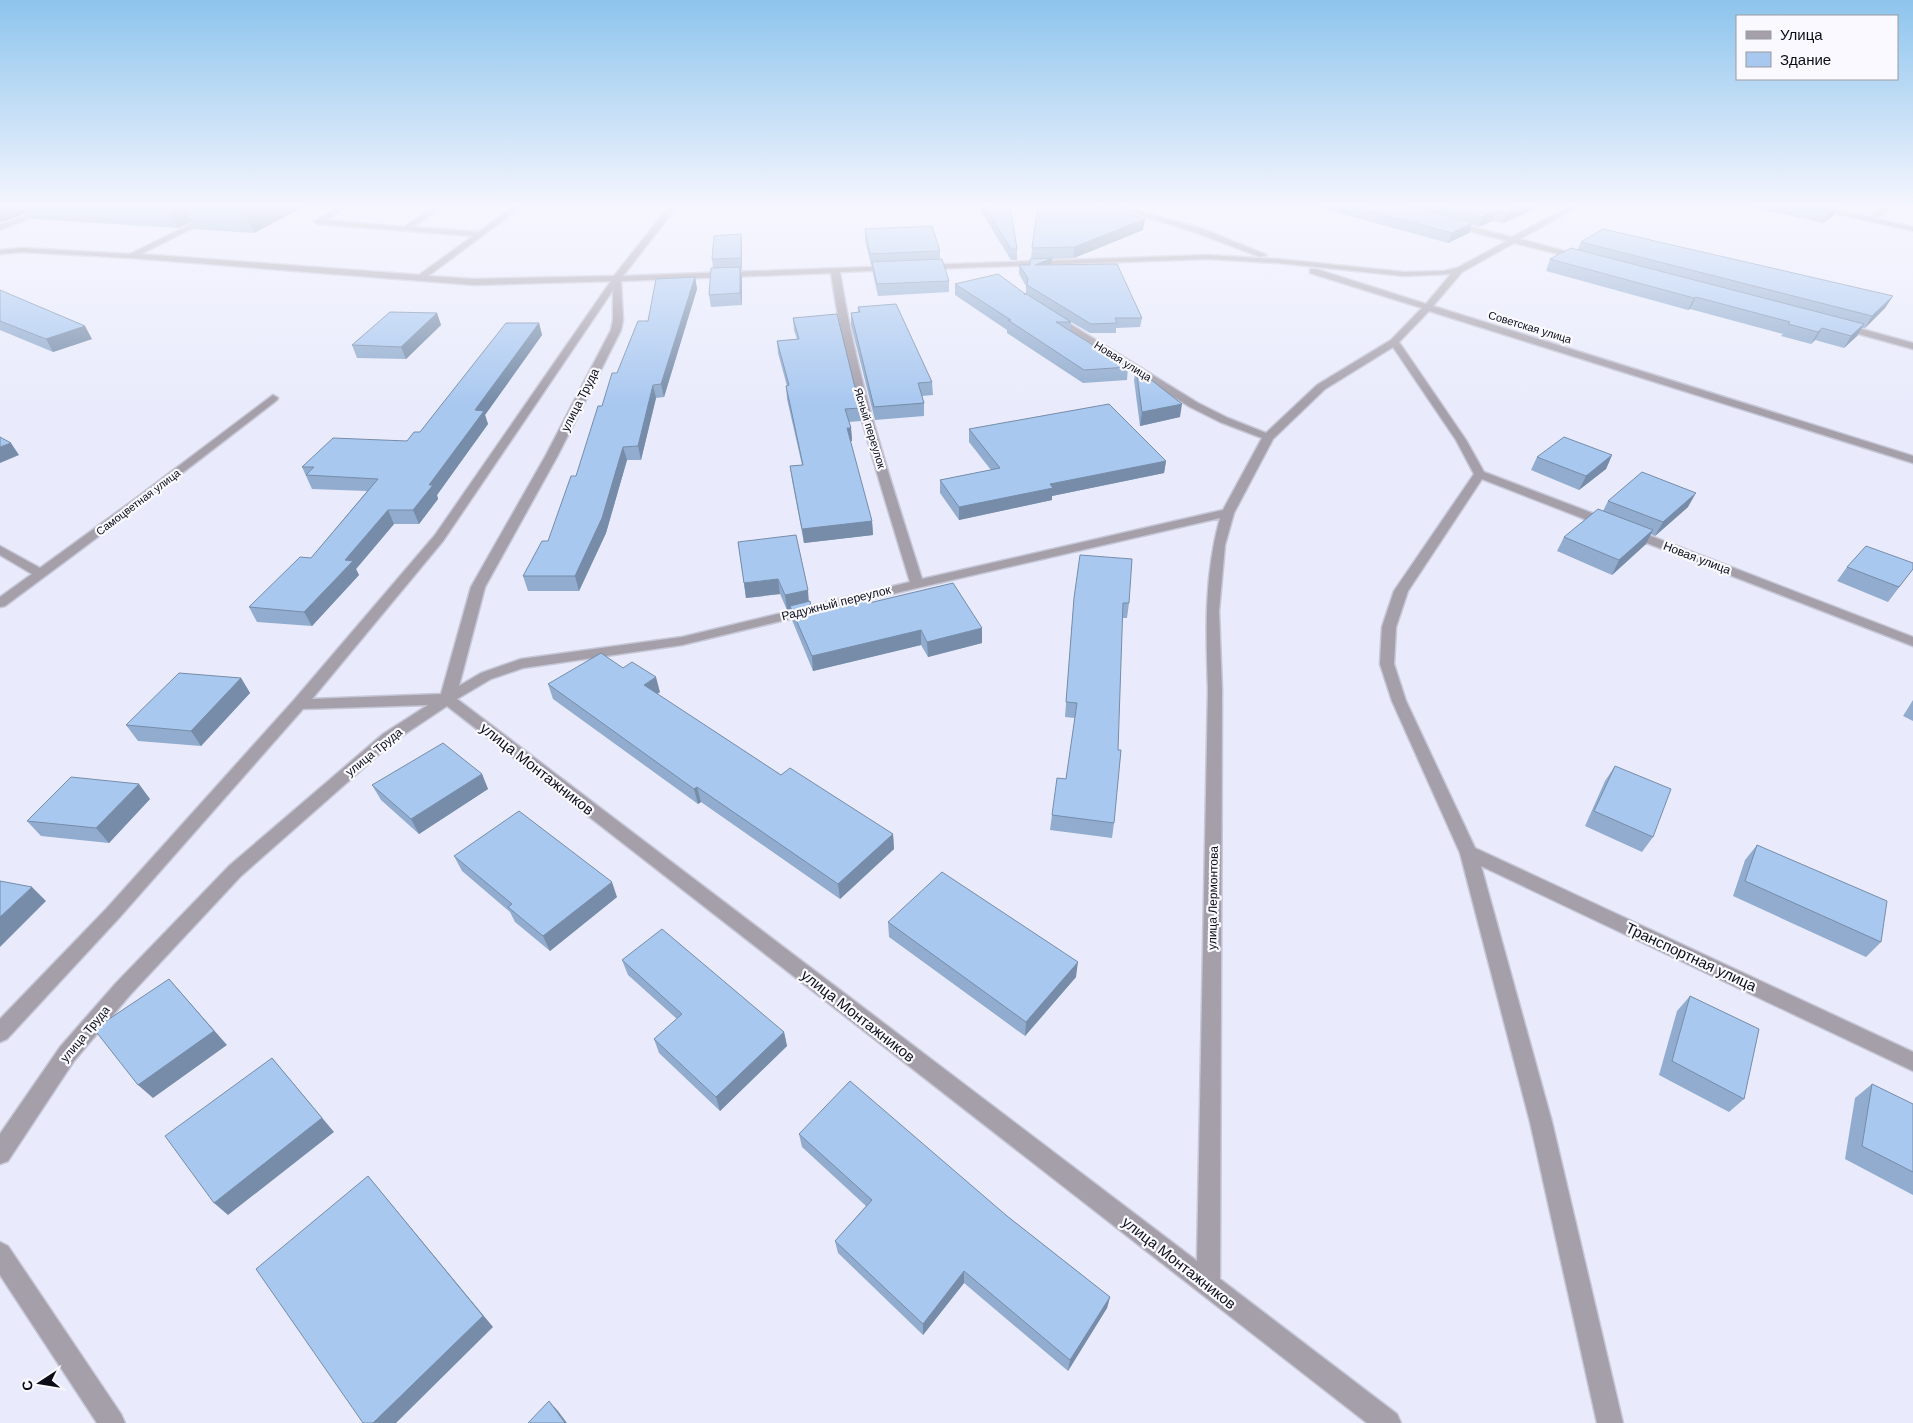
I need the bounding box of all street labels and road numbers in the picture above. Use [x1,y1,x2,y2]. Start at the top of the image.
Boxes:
street label: Советская улица [1487,309,1574,346]
street label: Новая улица [1092,339,1155,384]
street label: улица Труда [558,366,602,434]
street label: Ясный переулок [852,386,888,470]
street label: Самоцветная улица [94,466,183,538]
street label: Новая улица [1661,539,1733,577]
street label: Радужный переулок [780,582,893,623]
street label: улица Монтажников [477,719,598,818]
street label: улица Труда [343,725,405,779]
street label: улица Лермонтова [1205,846,1221,950]
street label: Транспортная улица [1623,919,1760,995]
street label: улица Монтажников [798,966,919,1065]
street label: улица Труда [58,1003,113,1065]
street label: улица Монтажников [1119,1213,1240,1312]

